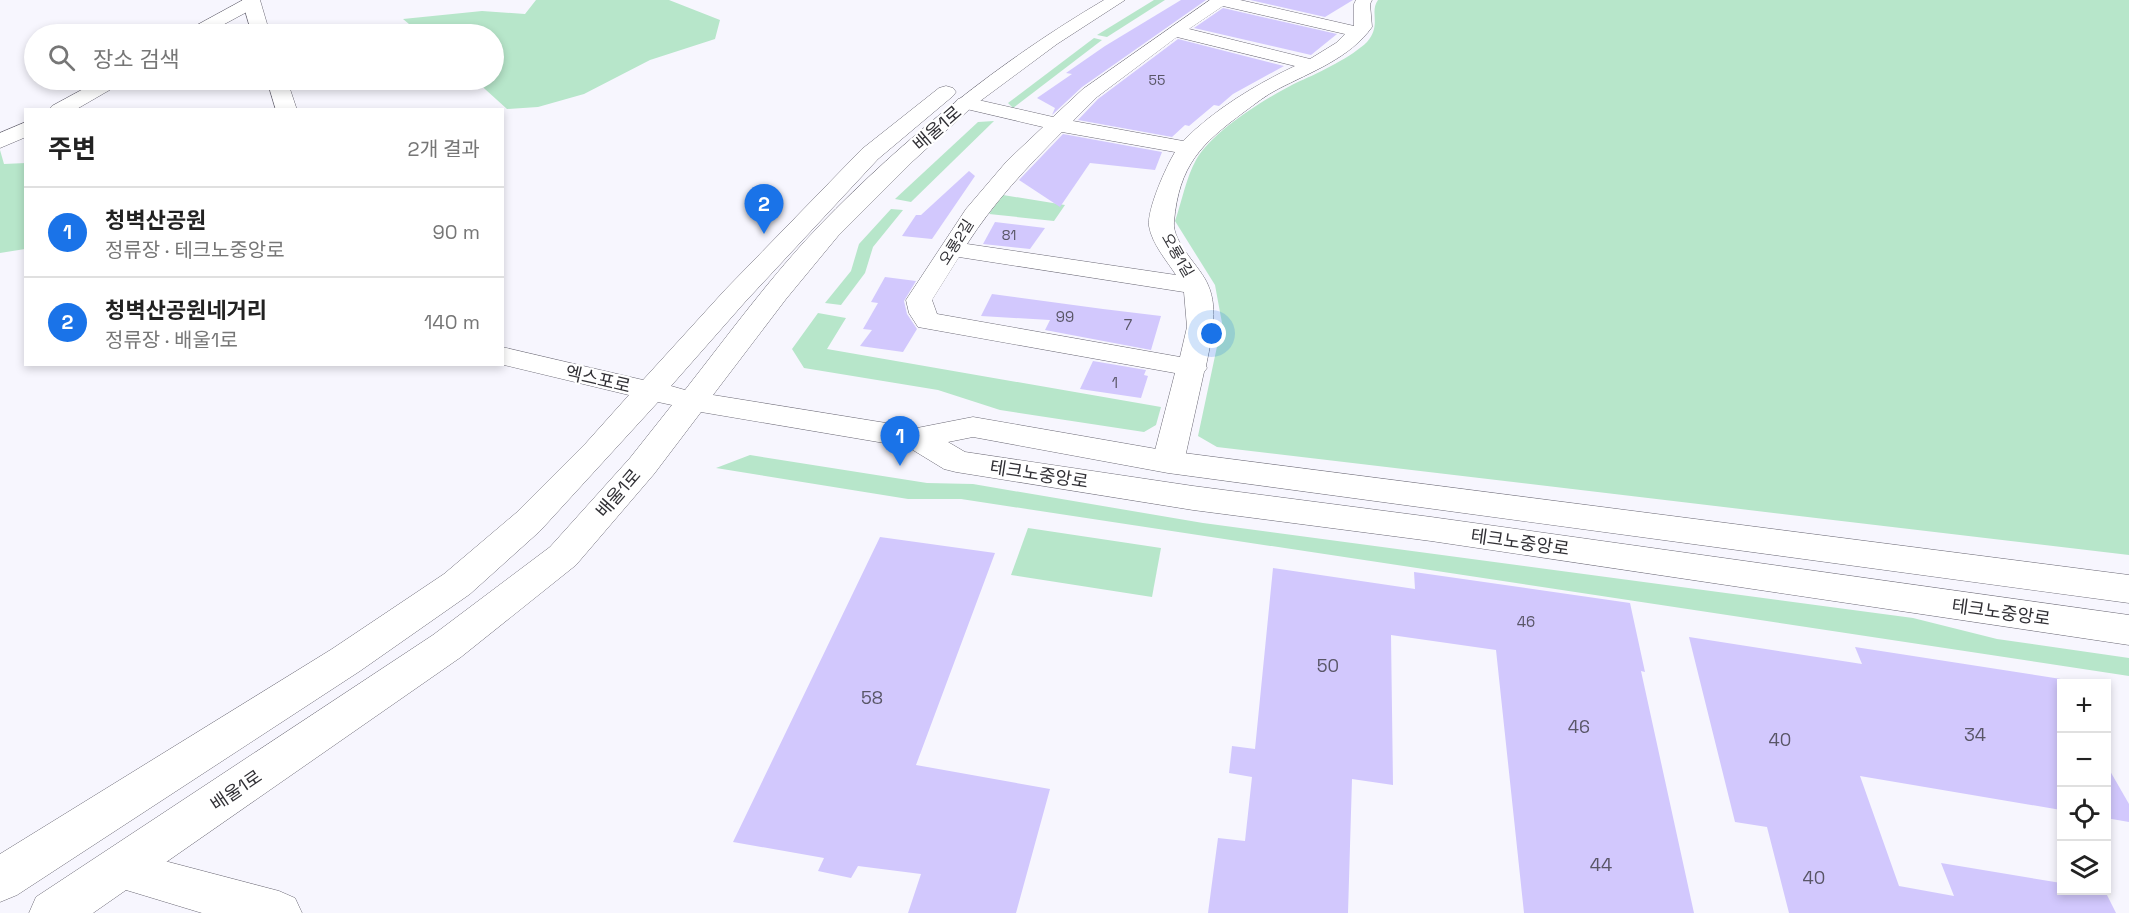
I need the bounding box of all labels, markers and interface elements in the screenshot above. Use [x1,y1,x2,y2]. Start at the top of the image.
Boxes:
search box [24,24,504,90]
icon: search [45,41,78,74]
text: 장소 검색 [93,45,180,73]
house number: 55 [1149,71,1165,89]
street label: 배울1로 [908,101,966,155]
text: 주변 [48,132,96,166]
text: 2개 결과 [408,136,480,162]
pin: 2 [744,184,783,234]
text: 청벽산공원 [105,206,206,234]
street label: 오룡2길 [935,216,977,268]
text: 1 [63,219,72,245]
text: 90 m [433,219,480,245]
house number: 81 [1002,226,1016,244]
street label: 오룡1길 [1158,230,1198,280]
text: 정류장 · 테크노중앙로 [105,237,285,263]
text: 청벽산공원네거리 [105,296,267,324]
house number: 99 [1056,307,1074,326]
text: 2 [62,309,73,335]
text: 140 m [424,309,480,335]
house number: 7 [1124,315,1132,334]
your location [1197,319,1226,348]
text: 정류장 · 배울1로 [105,327,238,353]
street label: 엑스포로 [563,360,633,398]
house number: 1 [1112,373,1118,392]
pin: 1 [880,416,920,466]
street label: 테크노중앙로 [988,455,1090,493]
street label: 배울1로 [591,464,645,522]
street label: 테크노중앙로 [1469,524,1571,560]
street label: 테크노중앙로 [1950,594,2052,630]
house number: 46 [1517,612,1535,631]
house number: 50 [1317,654,1339,677]
map controls [2057,679,2111,895]
button: + [2057,679,2111,733]
house number: 58 [861,686,883,709]
house number: 46 [1568,715,1590,738]
house number: 34 [1964,723,1986,746]
house number: 40 [1769,728,1791,751]
button: − [2057,733,2111,787]
street label: 배울1로 [206,764,266,816]
button: locate [2057,787,2111,841]
button: layers [2057,841,2111,895]
house number: 44 [1590,853,1612,876]
house number: 40 [1803,866,1825,889]

